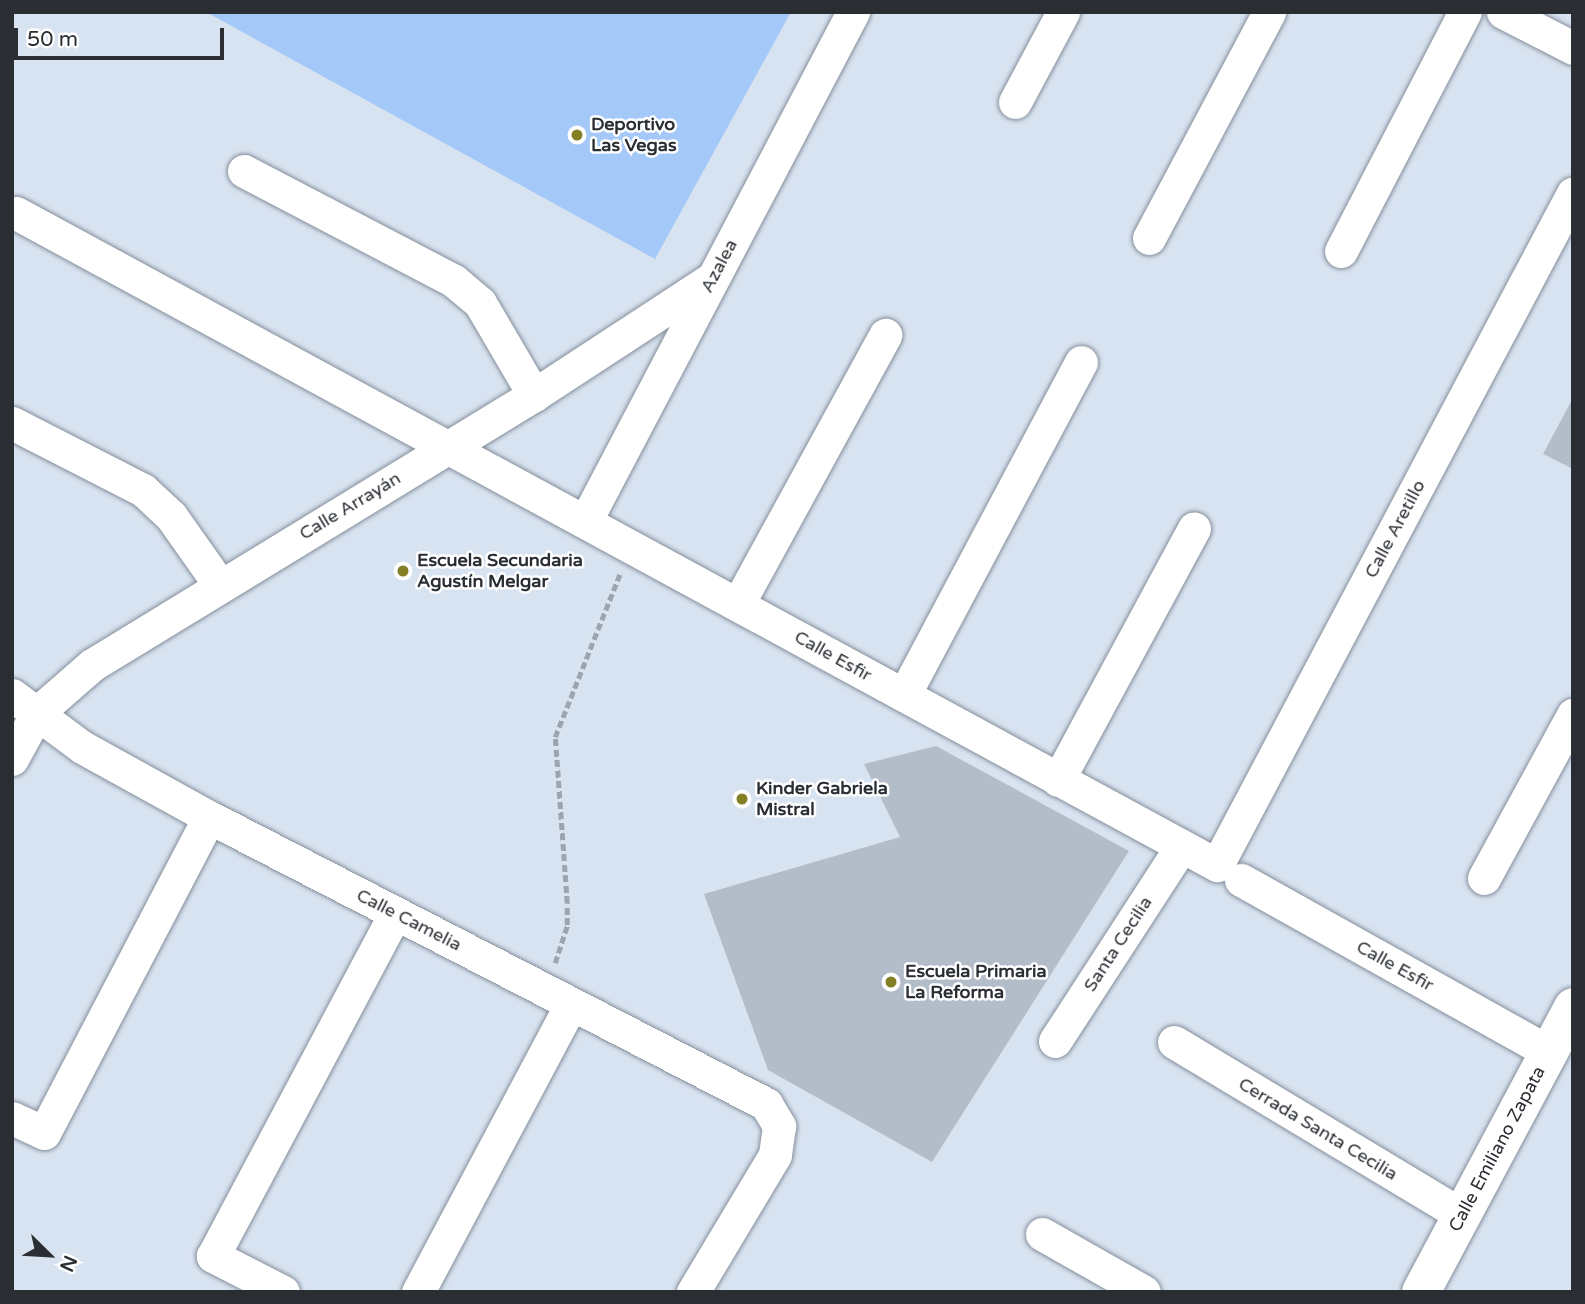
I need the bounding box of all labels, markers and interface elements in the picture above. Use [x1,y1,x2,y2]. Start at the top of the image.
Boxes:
scale bar [18,14,228,58]
text: 50 m [27,27,78,52]
place label: Deportivo Las Vegas [591,114,677,156]
marker: Deportivo Las Vegas [569,127,585,143]
street label: Azalea [696,236,742,296]
street label: Calle Arrayán [296,467,404,545]
street label: Calle Aretillo [1360,476,1430,582]
place label: Escuela Secundaria Agustín Melgar [417,550,583,592]
marker: Escuela Secundaria Agustín Melgar [395,563,411,579]
street label: Calle Esfir [791,626,875,686]
place label: Kinder Gabriela Mistral [756,778,888,820]
marker: Kinder Gabriela Mistral [734,791,750,807]
street label: Calle Camelia [353,884,465,956]
street label: Santa Cecilia [1079,892,1157,996]
street label: Calle Esfir [1353,936,1437,996]
place label: Escuela Primaria La Reforma [905,961,1046,1004]
marker: Escuela Primaria La Reforma [883,974,899,990]
street label: Calle Emiliano Zapata [1444,1063,1550,1235]
street label: Cerrada Santa Cecilia [1235,1073,1401,1185]
north arrow [14,1220,84,1290]
text: N [55,1252,81,1275]

